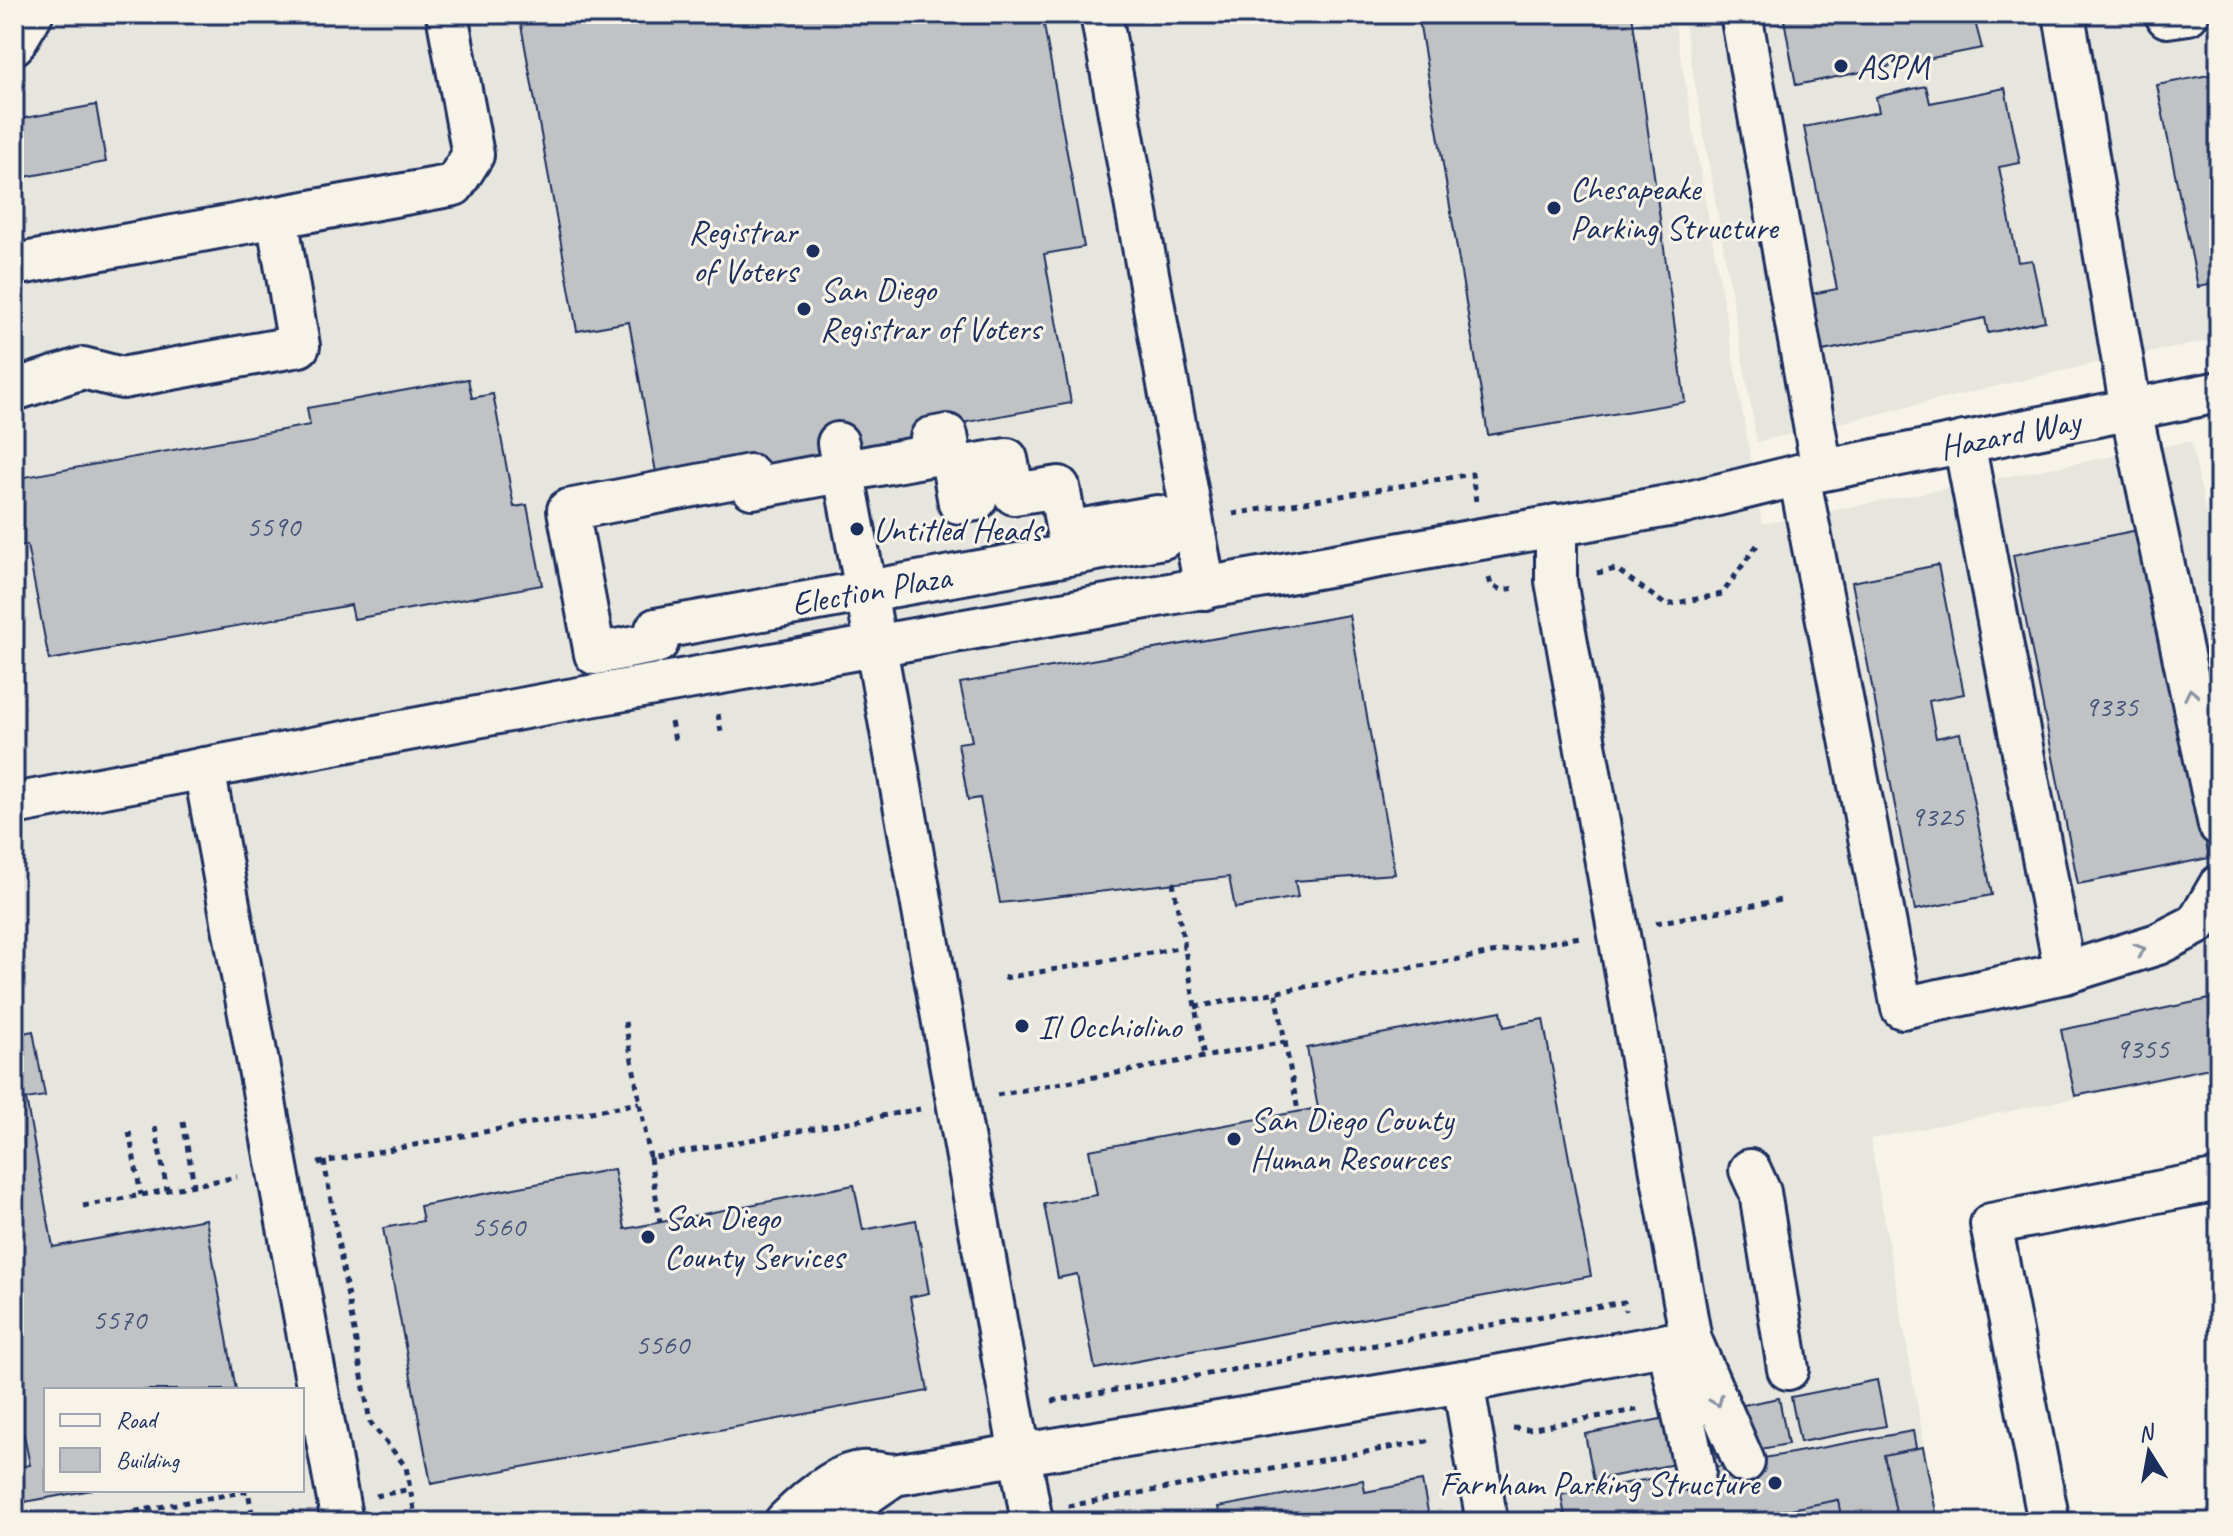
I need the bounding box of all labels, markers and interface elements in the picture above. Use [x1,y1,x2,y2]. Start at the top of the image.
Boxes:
place label: ASPM [1857,45,1931,88]
marker: ASPM [1832,57,1850,75]
place label: Chesapeake Parking Structure [1570,167,1780,249]
marker: Chesapeake Parking Structure [1545,199,1563,217]
place label: Registrar of Voters [688,210,800,292]
marker: Registrar of Voters [804,242,822,260]
place label: San Diego Registrar of Voters [820,268,1044,350]
marker: San Diego Registrar of Voters [795,300,813,318]
street label: Hazard Way [1936,398,2086,468]
house number: 5590 [246,507,302,545]
place label: Untitled Heads [873,508,1045,551]
marker: Untitled Heads [848,520,866,538]
street label: Election Plaza [788,554,956,625]
house number: 9335 [2084,687,2140,725]
one-way arrow [2183,688,2200,702]
house number: 9325 [1910,797,1966,835]
one-way arrow [2132,943,2146,959]
place label: Il Occhiolino [1038,1005,1183,1048]
marker: Il Occhiolino [1013,1017,1031,1035]
house number: 9355 [2115,1029,2171,1067]
place label: San Diego County Human Resources [1250,1098,1455,1180]
marker: San Diego County Human Resources [1225,1130,1243,1148]
place label: San Diego County Services [664,1196,847,1278]
house number: 5560 [471,1207,527,1245]
marker: San Diego County Services [639,1228,657,1246]
house number: 5570 [92,1300,148,1338]
house number: 5560 [635,1325,691,1363]
legend [44,1388,304,1492]
one-way arrow [1708,1393,1724,1407]
text: Road [116,1405,160,1435]
north arrow [2109,1412,2189,1492]
text: N [2136,1418,2158,1448]
text: Building [116,1445,181,1475]
place label: Farnham Parking Structure [1439,1462,1761,1505]
marker: Farnham Parking Structure [1766,1474,1784,1492]

